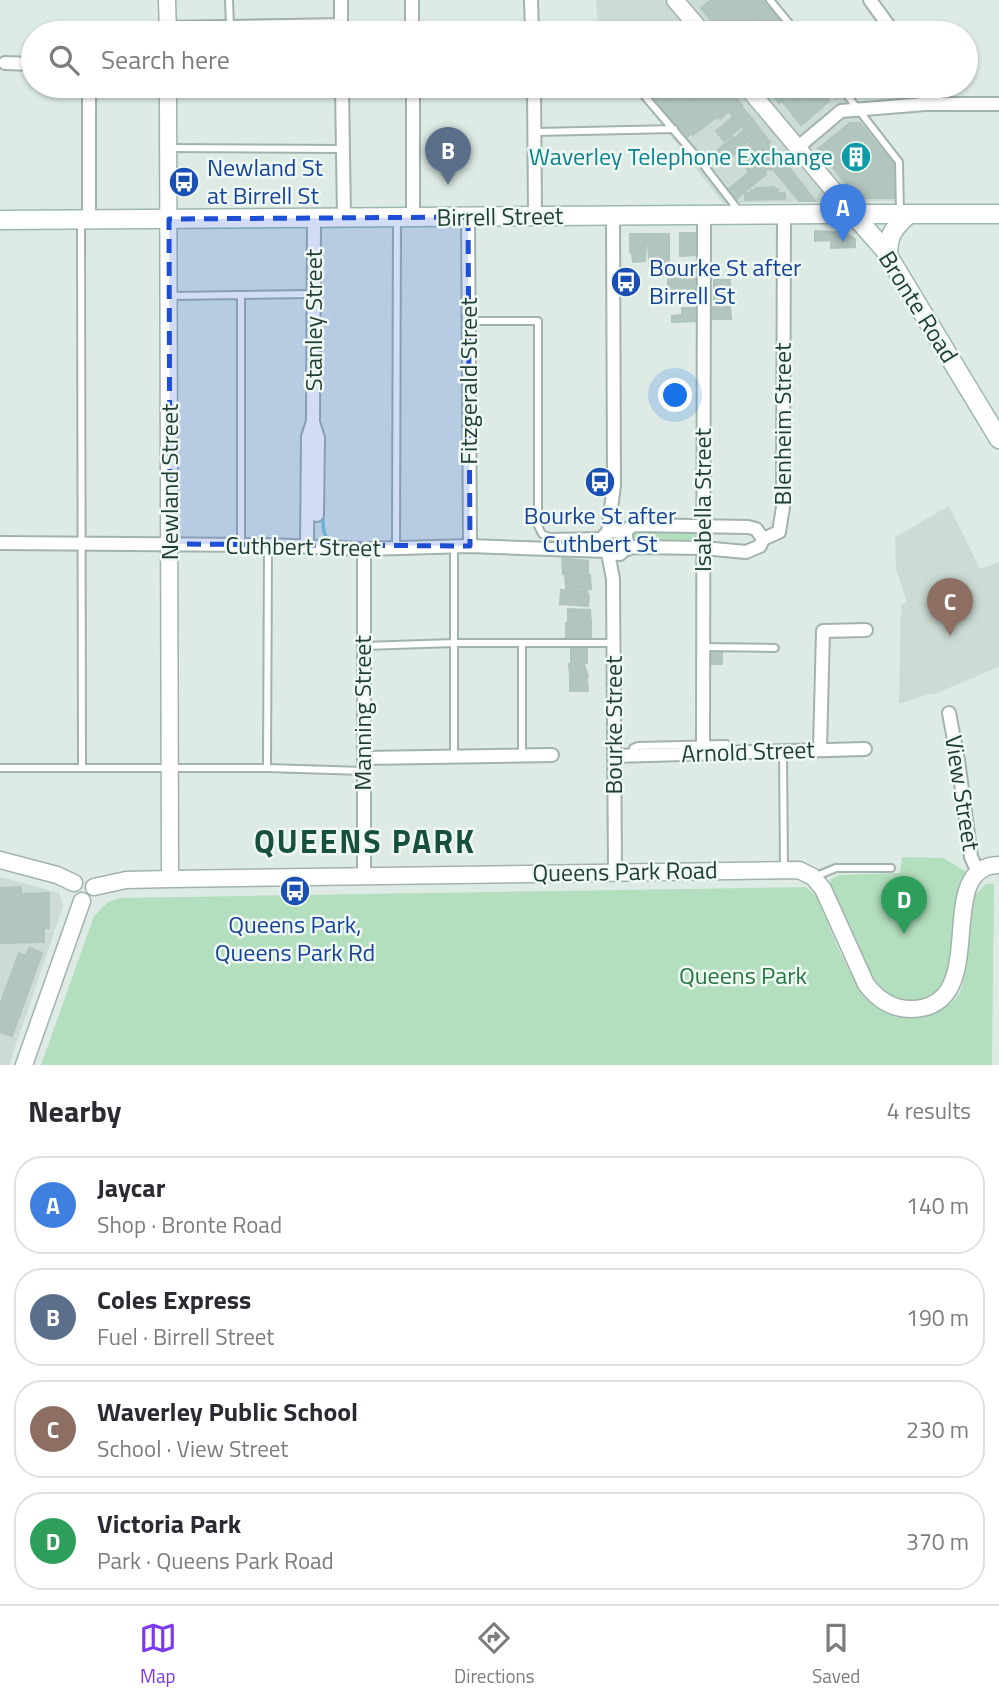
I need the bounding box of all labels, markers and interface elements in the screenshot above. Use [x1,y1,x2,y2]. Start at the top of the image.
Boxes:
search box [21,21,978,98]
text: Search here [101,40,230,79]
icon: search [45,41,83,79]
pin: B [425,127,471,185]
place label: Waverley Telephone Exchange [529,138,833,174]
building icon: Waverley Telephone Exchange [839,140,873,174]
place label: Newland St at Birrell St [207,149,324,213]
bus stop icon: Newland St at Birrell St [167,165,201,199]
pin: A [820,184,866,242]
street label: Birrell Street [436,197,564,235]
street label: Bronte Road [870,243,968,369]
street label: Stanley Street [295,248,331,391]
place label: Bourke St after Birrell St [649,249,801,313]
bus stop icon: Bourke St after Birrell St [609,265,643,299]
street label: Fitzgerald Street [450,297,486,465]
street label: Blenheim Street [764,342,800,505]
your location [658,378,692,412]
street label: Newland Street [151,403,187,560]
street label: Isabella Street [684,427,720,572]
bus stop icon: Bourke St after Cuthbert St [583,465,617,499]
place label: Bourke St after Cuthbert St [524,497,676,561]
street label: Cuthbert Street [225,527,382,565]
pin: C [927,578,973,636]
street label: Manning Street [344,635,380,791]
street label: Bourke Street [595,655,631,794]
street label: Arnold Street [681,731,816,771]
street label: View Street [936,732,990,854]
district label: QUEENS PARK [254,817,476,865]
street label: Queens Park Road [532,851,718,891]
bus stop icon: Queens Park, Queens Park Rd [278,874,312,908]
pin: D [881,876,927,934]
place label: Queens Park, Queens Park Rd [215,906,375,970]
park label: Queens Park [679,957,808,993]
text: Nearby [28,1088,121,1134]
text: 4 results [887,1093,971,1128]
text: Jaycar [97,1168,165,1207]
text: A [46,1188,60,1223]
text: 140 m [906,1188,969,1223]
text: Shop · Bronte Road [97,1207,282,1242]
text: Coles Express [97,1280,251,1319]
text: B [46,1300,60,1335]
text: 190 m [906,1300,969,1335]
text: Fuel · Birrell Street [97,1319,274,1354]
text: Waverley Public School [97,1392,358,1431]
text: C [47,1412,59,1447]
text: 230 m [906,1412,969,1447]
text: School · View Street [97,1431,288,1466]
text: Victoria Park [97,1504,241,1543]
text: D [46,1524,60,1559]
text: 370 m [906,1524,969,1559]
text: Park · Queens Park Road [97,1543,334,1578]
tab: Map [139,1619,177,1690]
tab: Directions [454,1619,535,1690]
tab: Saved [812,1619,860,1690]

